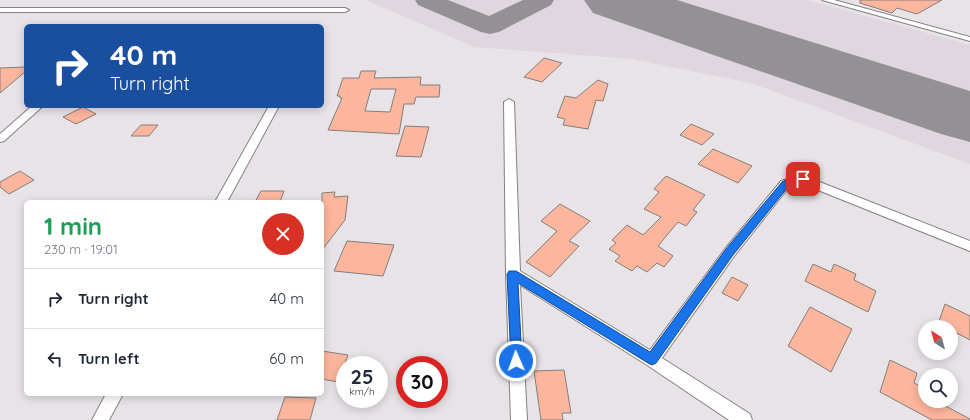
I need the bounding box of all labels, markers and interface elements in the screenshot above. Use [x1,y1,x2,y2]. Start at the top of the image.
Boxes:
text: 40 m [110,37,177,72]
icon: right [44,40,96,92]
text: Turn right [110,72,190,95]
pin [786,162,820,196]
icon: arrive [792,168,814,190]
text: 1 min [44,211,102,241]
button: close [262,213,304,255]
text: 230 m · 19:01 [44,241,118,257]
icon: right [44,288,66,310]
text: Turn right [78,289,149,308]
text: 40 m [269,289,304,308]
north arrow [918,320,958,360]
map controls [918,320,958,408]
position arrow [495,340,537,382]
icon: left [44,348,66,370]
text: Turn left [78,349,140,368]
text: 60 m [269,349,304,368]
speed limit sign: 30 [396,356,448,408]
text: 25 [351,364,373,389]
button: search [918,368,958,408]
text: km/h [349,385,375,398]

